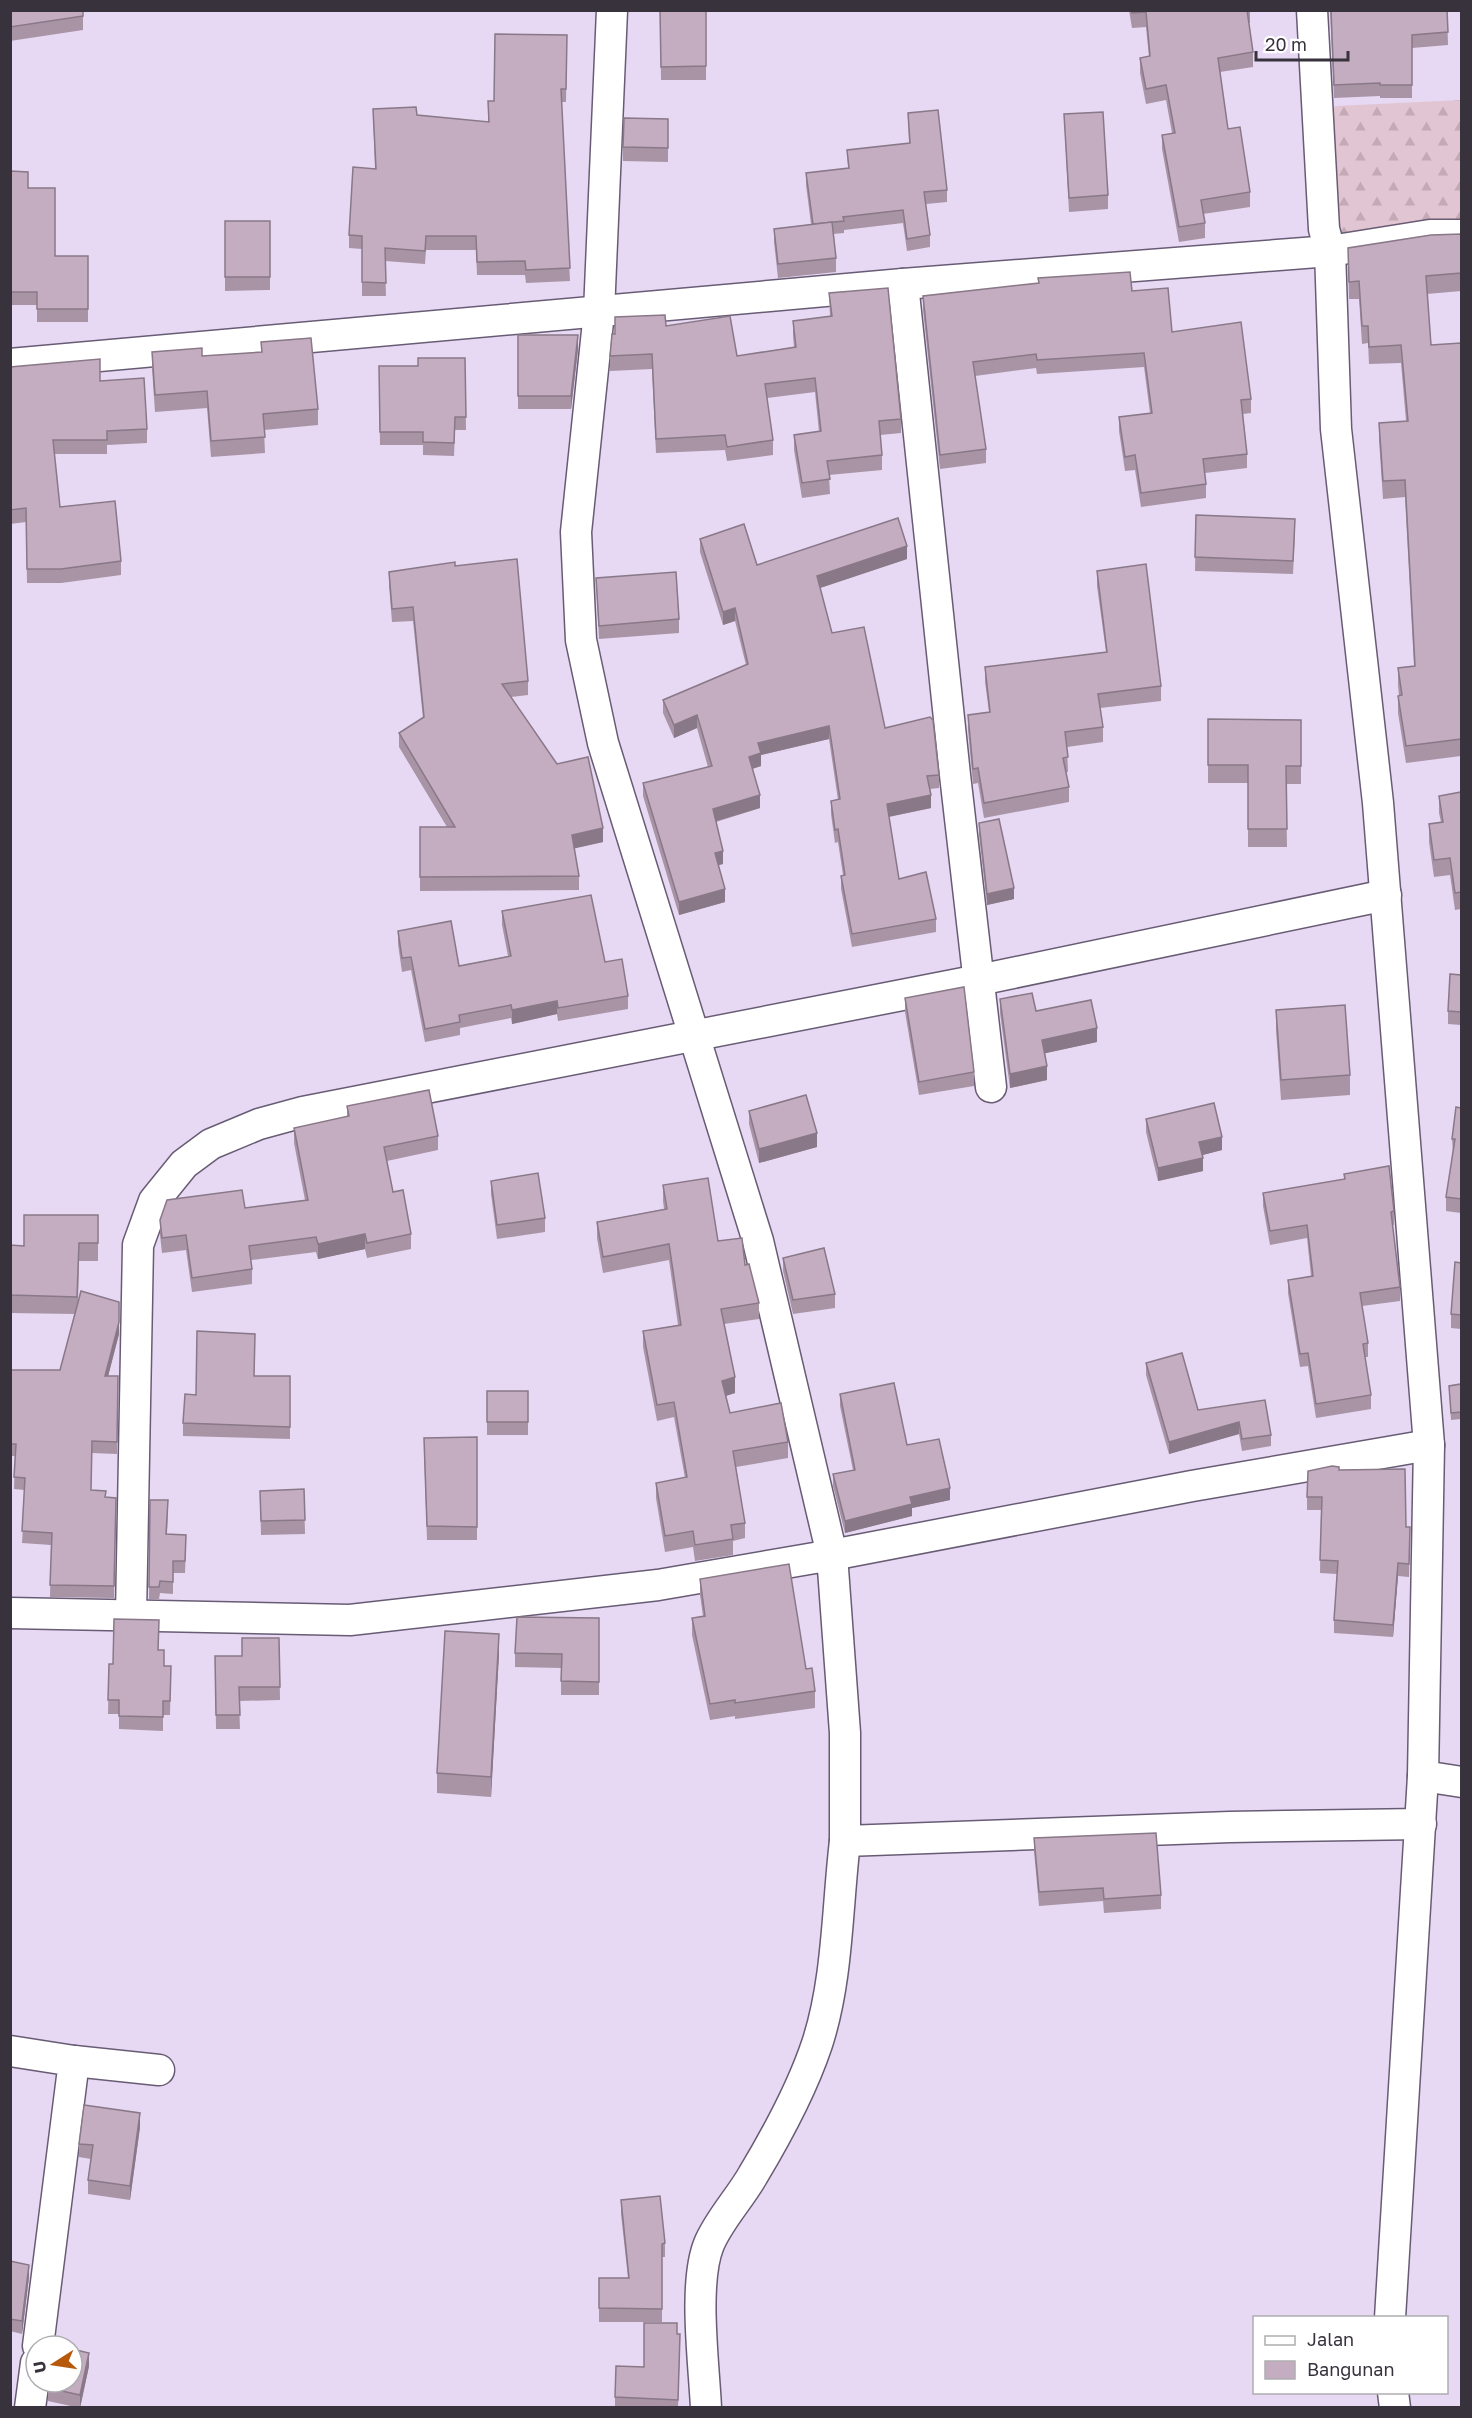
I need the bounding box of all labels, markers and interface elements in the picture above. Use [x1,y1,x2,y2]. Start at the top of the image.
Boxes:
scale bar [1256,24,1348,62]
text: 20 m [1265,33,1307,55]
legend [1253,2316,1448,2394]
text: Jalan [1307,2328,1354,2350]
north arrow [24,2334,84,2394]
text: Bangunan [1307,2358,1395,2380]
text: U [28,2359,50,2375]

